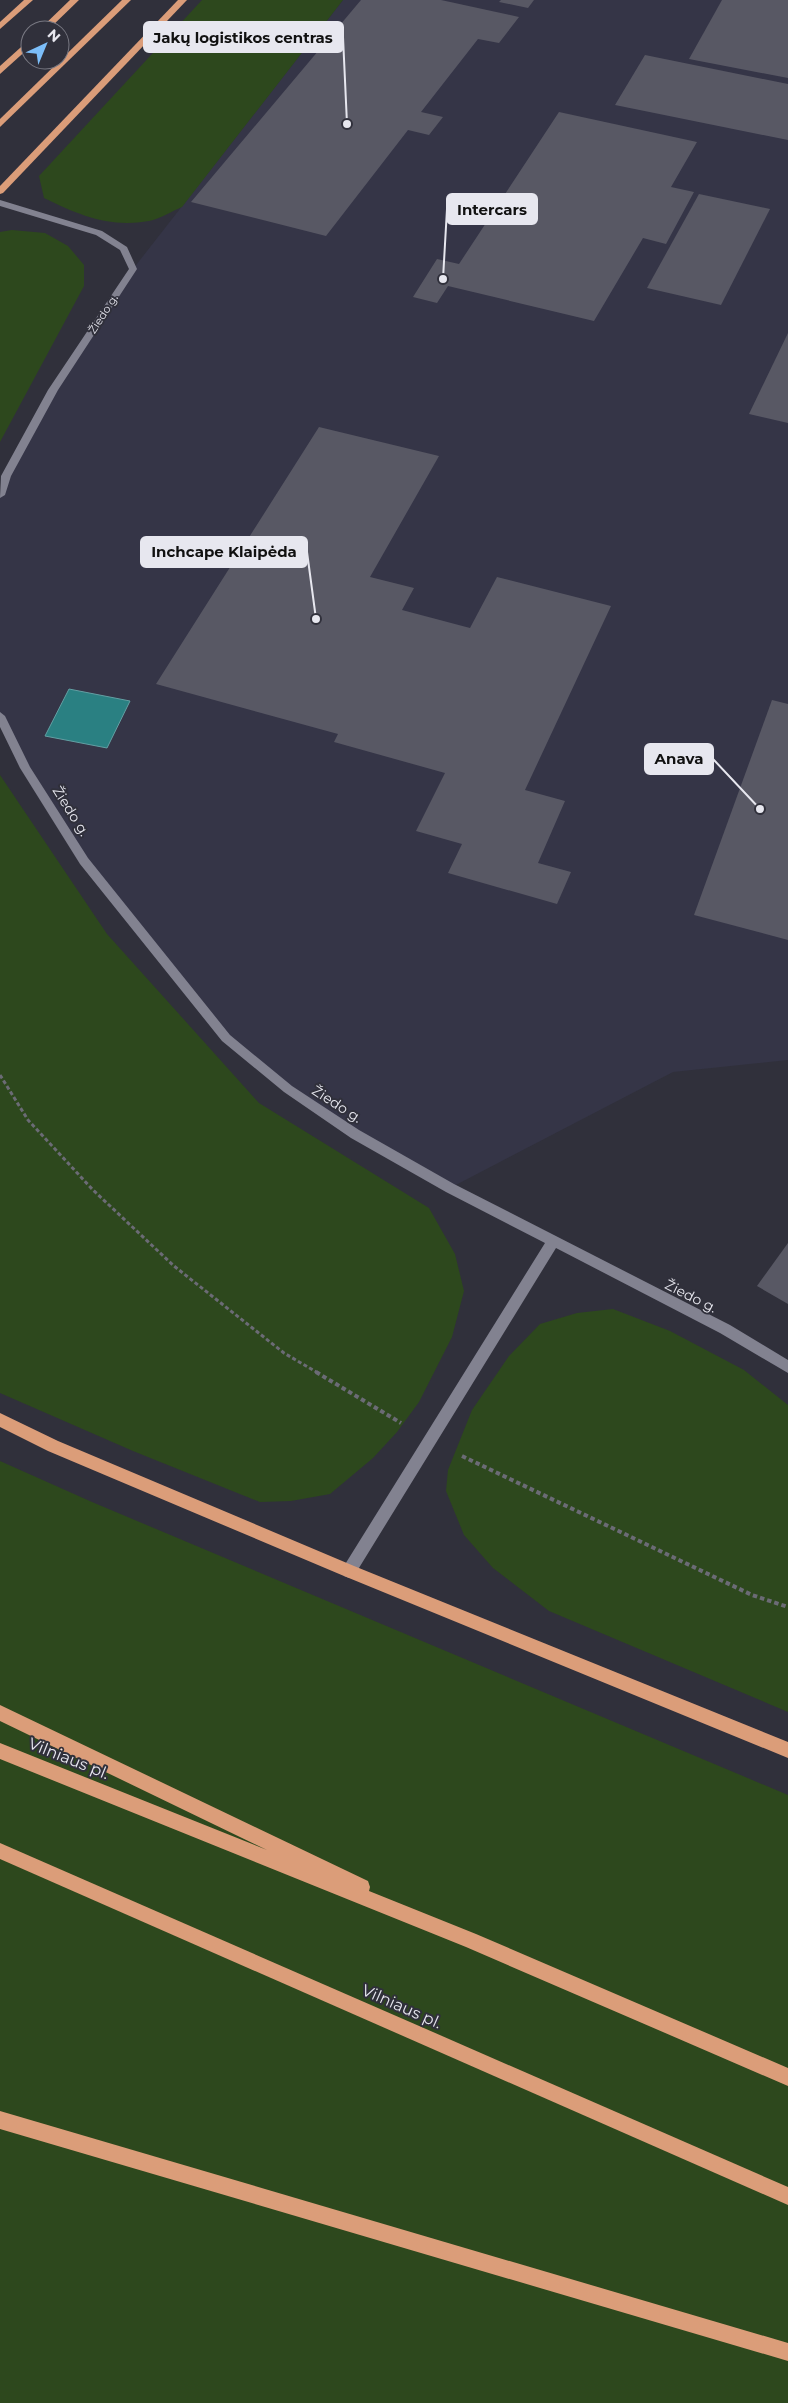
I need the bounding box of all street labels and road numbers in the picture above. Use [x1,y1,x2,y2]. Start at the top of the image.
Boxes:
street label: Žiedo g. [85,292,121,336]
street label: Žiedo g. [49,783,93,839]
street label: Žiedo g. [309,1081,365,1127]
street label: Žiedo g. [662,1275,720,1317]
street label: Vilniaus pl. [26,1734,112,1783]
street label: Vilniaus pl. [359,1980,445,2032]

